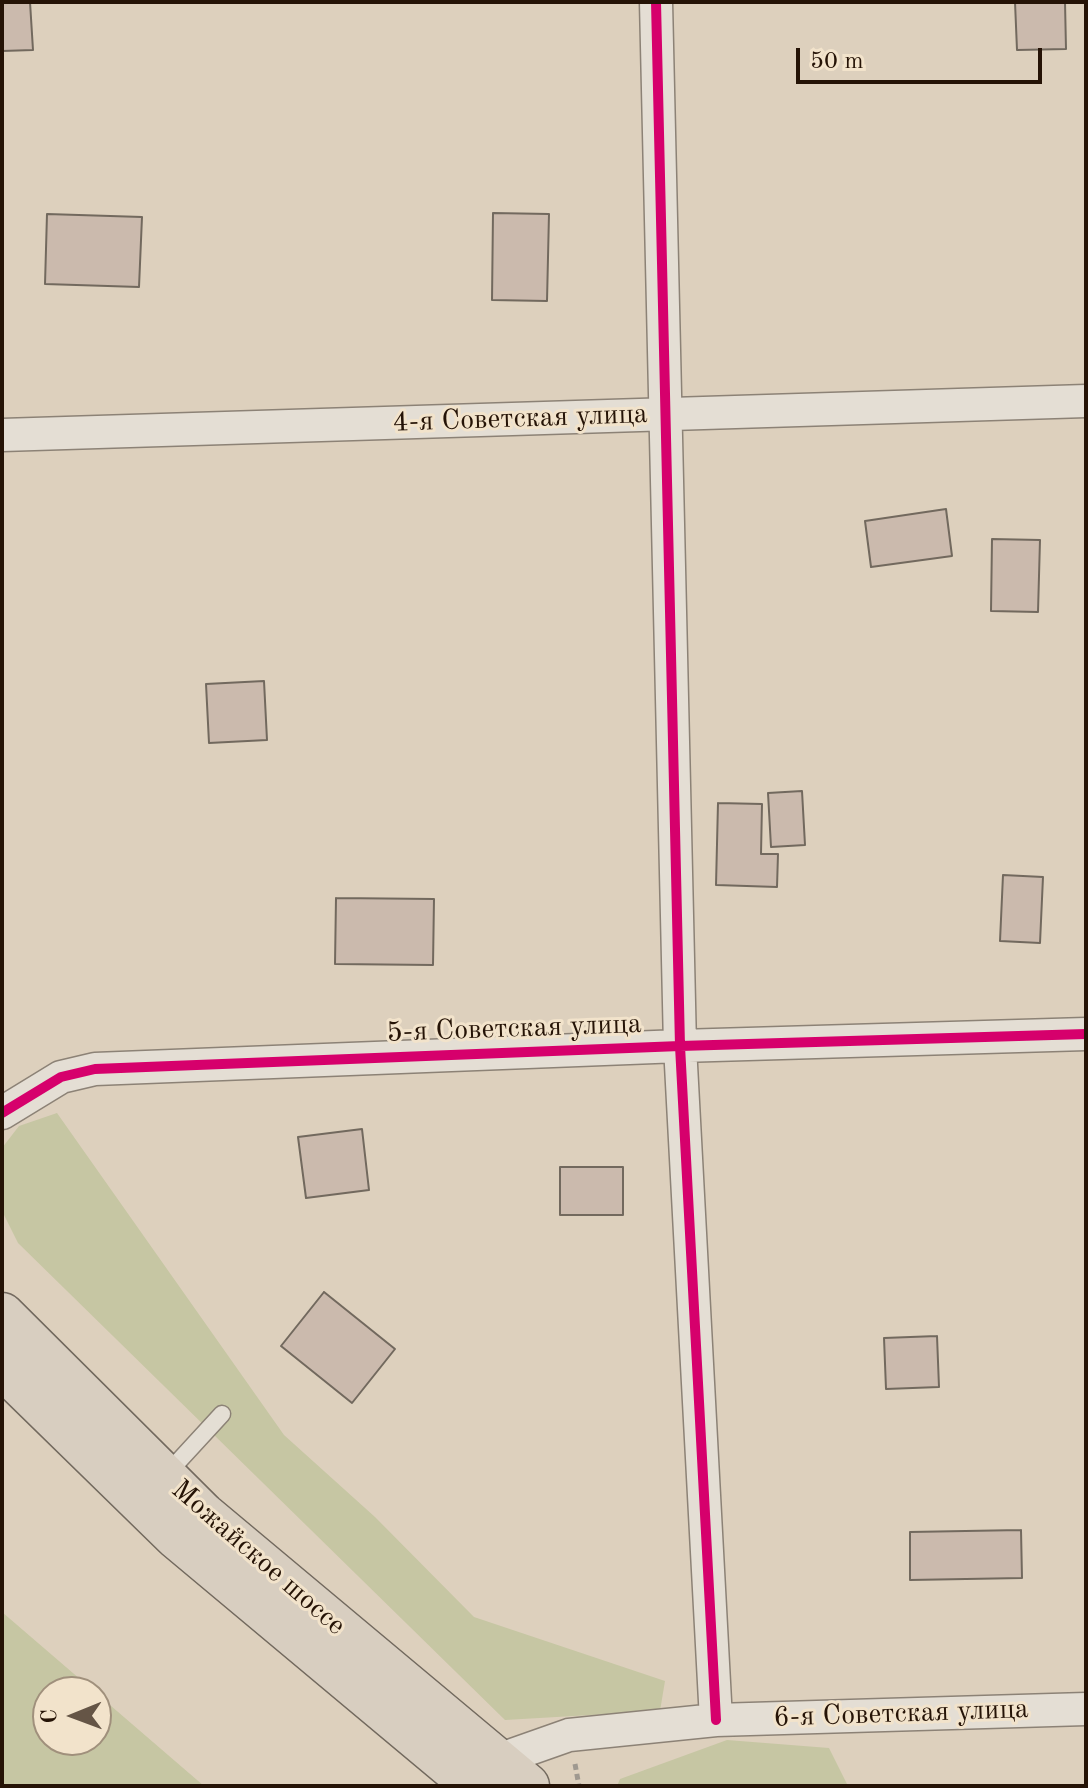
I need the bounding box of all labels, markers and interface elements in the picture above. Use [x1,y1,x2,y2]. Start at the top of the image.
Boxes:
scale bar [800,32,1046,82]
text: 50 m [810,50,864,74]
street label: 4-я Советская улица [392,398,648,440]
street label: 5-я Советская улица [386,1008,642,1050]
street label: Можайское шоссе [164,1473,352,1643]
north arrow [32,1676,112,1756]
street label: 6-я Советская улица [773,1693,1029,1735]
text: С [39,1709,61,1724]

